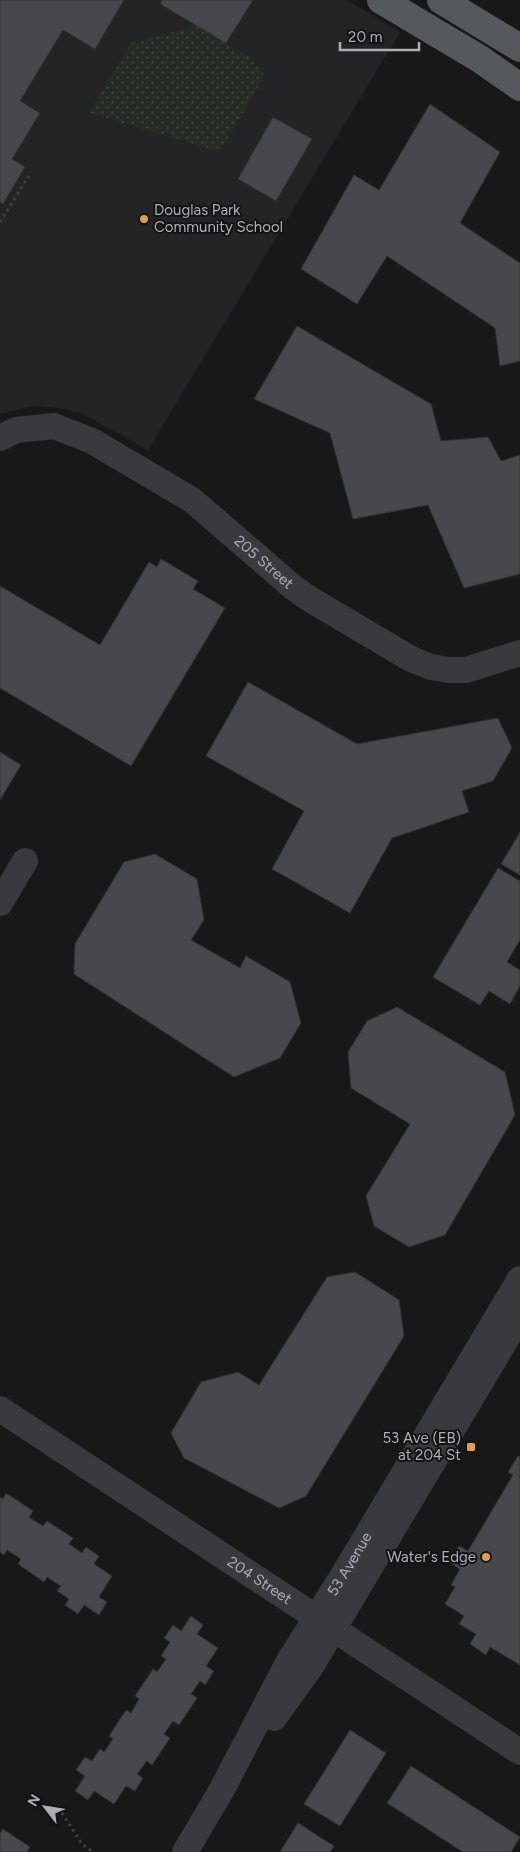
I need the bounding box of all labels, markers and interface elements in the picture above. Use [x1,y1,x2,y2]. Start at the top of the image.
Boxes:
scale bar [340,20,419,52]
text: 20 m [348,28,382,46]
place label: Douglas Park Community School [154,201,283,236]
marker: Douglas Park Community School [138,213,150,225]
street label: 205 Street [231,532,297,593]
place label: 53 Ave (EB) at 204 St [382,1429,461,1464]
marker: 53 Ave (EB) at 204 St [465,1441,477,1453]
street label: 53 Avenue [323,1529,376,1599]
place label: Water's Edge [387,1548,476,1566]
marker: Water's Edge [480,1551,492,1563]
street label: 204 Street [224,1553,295,1608]
north arrow [20,1782,70,1832]
text: N [24,1792,44,1810]

